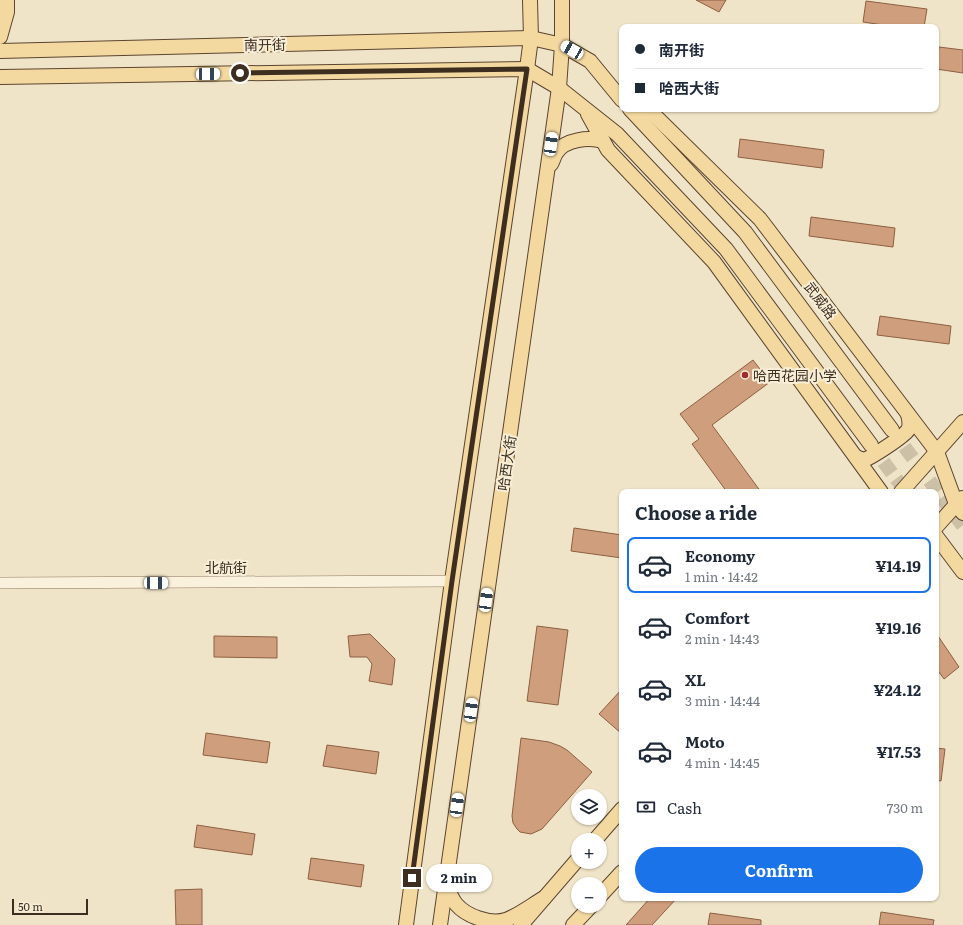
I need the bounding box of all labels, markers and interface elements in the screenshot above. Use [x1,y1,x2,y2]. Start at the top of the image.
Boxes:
street label: 南开街 [244,34,286,54]
text: 南开街 [659,38,704,61]
car [559,39,585,61]
route start [231,64,249,82]
car [196,68,220,80]
text: 哈西大街 [659,76,719,99]
car [543,131,559,157]
street label: 武威路 [800,277,842,323]
place label: 哈西花园小学 [753,365,837,385]
marker: 哈西花园小学 [740,370,750,380]
street label: 哈西大街 [492,434,520,492]
text: Choose a ride [635,499,757,526]
text: Economy [685,544,755,567]
icon: car [637,547,673,583]
text: ¥14.19 [875,554,921,577]
street label: 北航街 [205,557,247,577]
text: 1 min · 14:42 [685,567,758,586]
car [144,577,168,589]
car [478,587,494,613]
text: Comfort [685,606,750,629]
icon: car [637,609,673,645]
text: ¥19.16 [875,616,921,639]
text: 2 min · 14:43 [685,629,759,648]
text: XL [685,668,706,691]
icon: car [637,671,673,707]
text: ¥24.12 [874,678,921,701]
text: 3 min · 14:44 [685,691,760,710]
car [463,697,479,723]
text: Moto [685,730,725,753]
icon: car [637,733,673,769]
text: ¥17.53 [876,740,921,763]
text: 4 min · 14:45 [685,753,760,772]
map controls [571,789,607,913]
button: layers [571,789,607,825]
car [449,792,465,818]
icon: cash [635,796,657,818]
text: Cash [667,796,702,819]
text: 730 m [887,798,923,817]
button: + [571,833,607,869]
button: Confirm [635,847,923,893]
callout: 2 min [426,864,492,892]
text: 2 min [441,868,477,887]
route end [403,869,421,887]
button: − [571,877,607,913]
scale bar [12,897,88,916]
text: 50 m [18,898,43,914]

